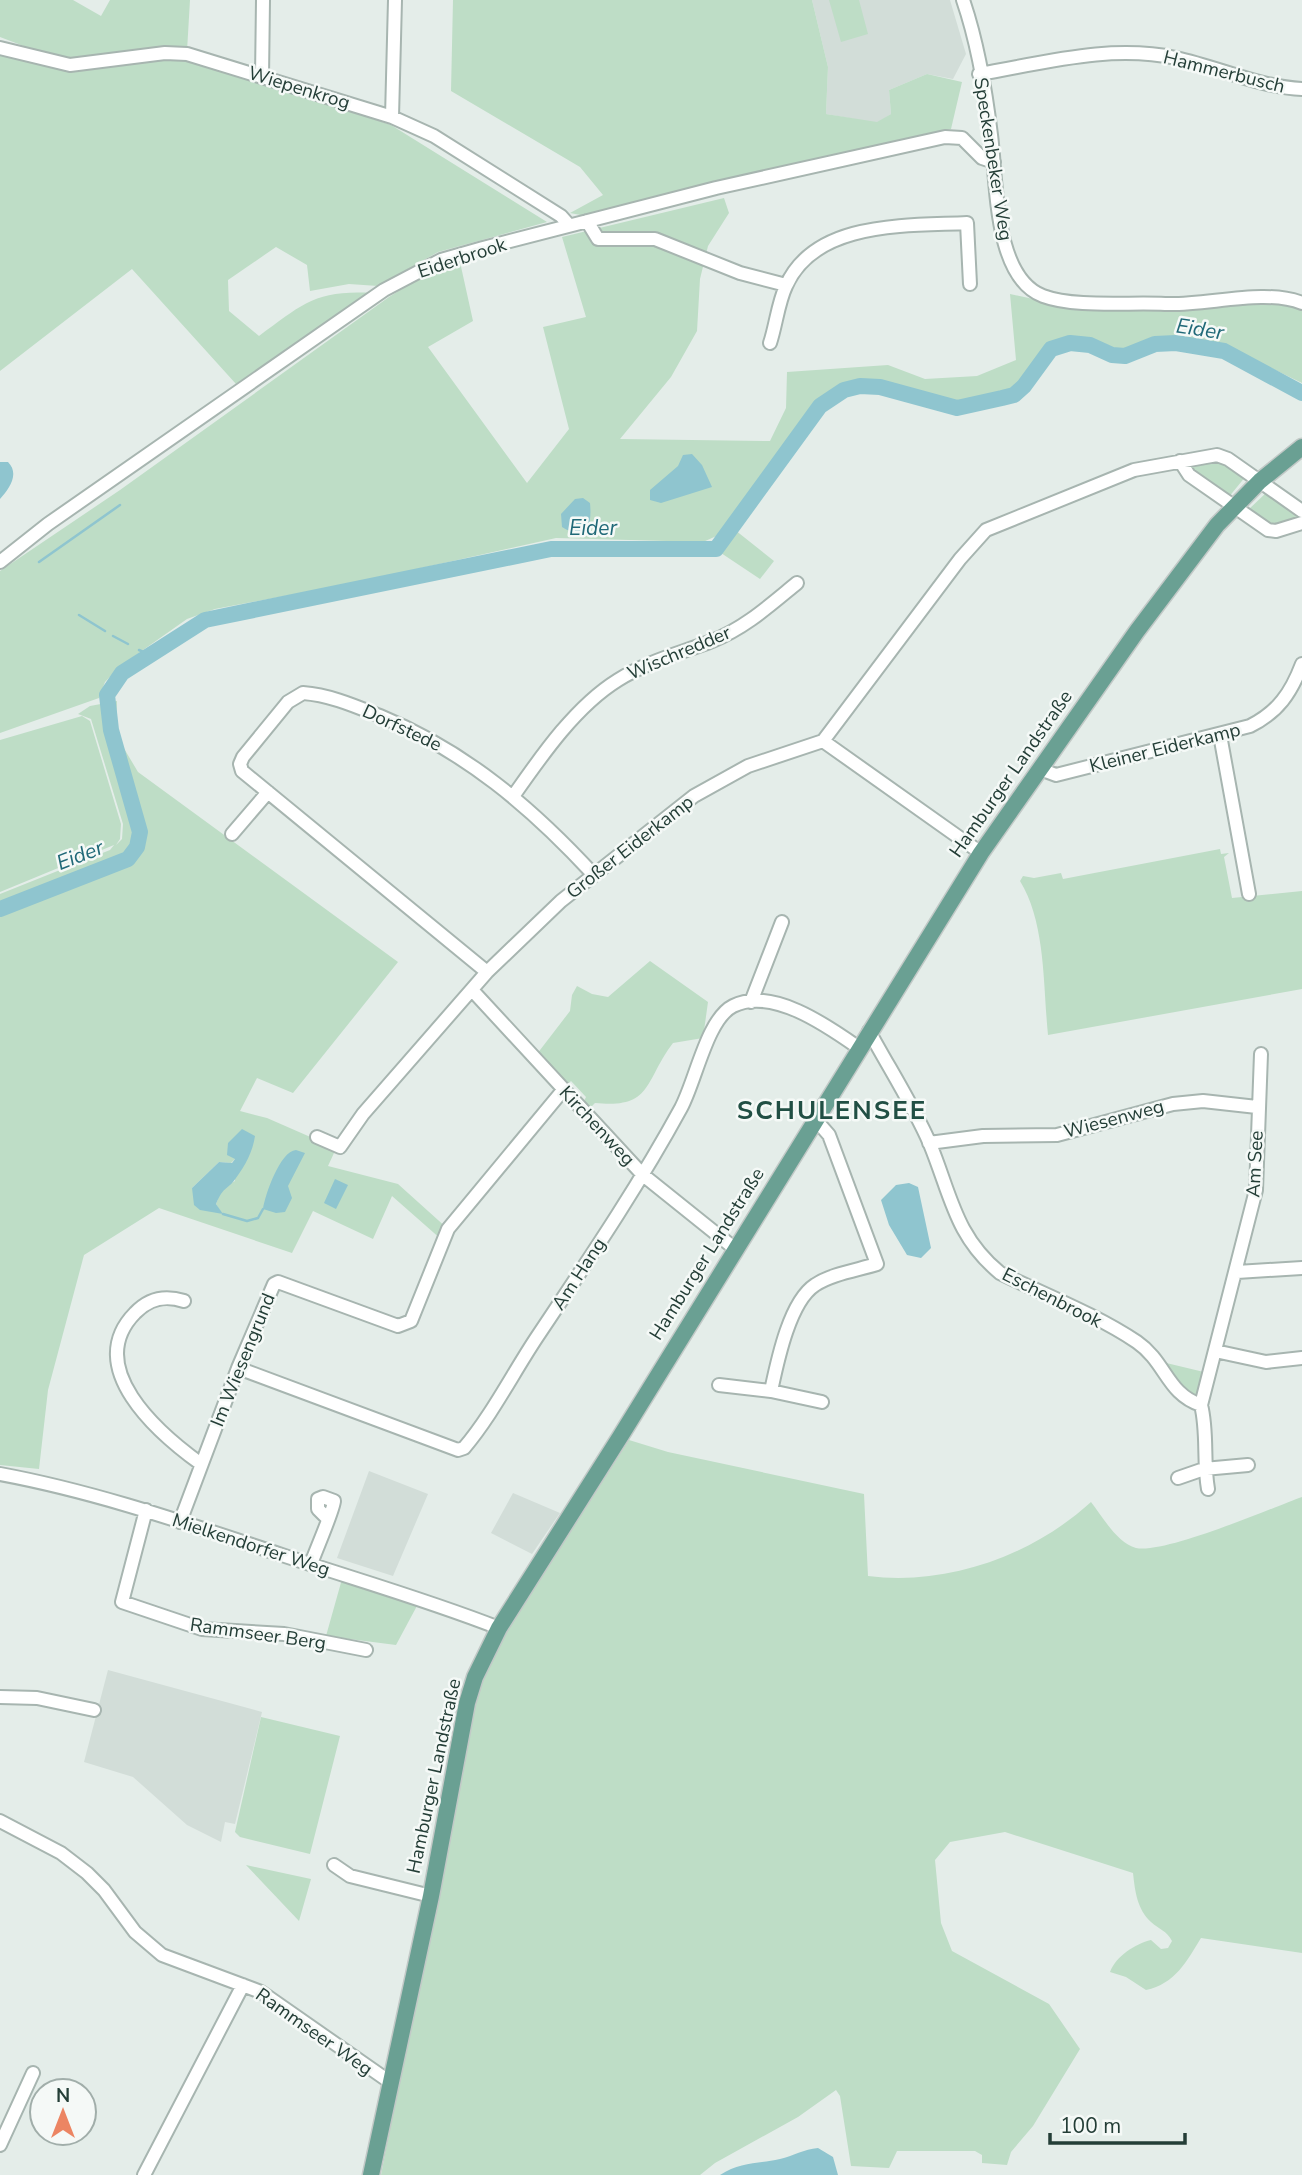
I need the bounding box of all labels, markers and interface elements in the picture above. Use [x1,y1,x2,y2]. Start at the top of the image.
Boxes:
street label: Hammerbusch [1160,44,1288,100]
street label: Wiepenkrog [245,60,353,116]
street label: Speckenbeker Weg [967,75,1019,243]
street label: Eiderbrook [414,231,510,285]
water label: Eider [1174,311,1226,347]
water label: Eider [569,514,617,542]
street label: Wischredder [623,619,735,686]
street label: Hamburger Landstraße [943,685,1079,863]
street label: Dorfstede [358,698,446,758]
street label: Kleiner Eiderkamp [1087,717,1243,779]
street label: Großer Eiderkamp [561,789,699,905]
water label: Eider [53,833,108,877]
street label: Kirchenweg [553,1080,641,1172]
district label: SCHULENSEE [737,1093,927,1128]
street label: Wiesenweg [1061,1093,1167,1145]
street label: Am See [1240,1130,1270,1198]
street label: Hamburger Landstraße [643,1163,771,1345]
street label: Am Hang [546,1233,612,1315]
street label: Eschenbrook [998,1262,1107,1335]
street label: Im Wiesengrund [204,1289,282,1431]
street label: Mielkendorfer Weg [169,1507,333,1583]
street label: Rammseer Berg [188,1612,328,1656]
street label: Hamburger Landstraße [401,1676,467,1876]
street label: Rammseer Weg [250,1982,378,2082]
north arrow [28,2077,98,2147]
text: N [56,2083,70,2109]
scale bar [1050,2102,1185,2146]
text: 100 m [1060,2112,1121,2140]

